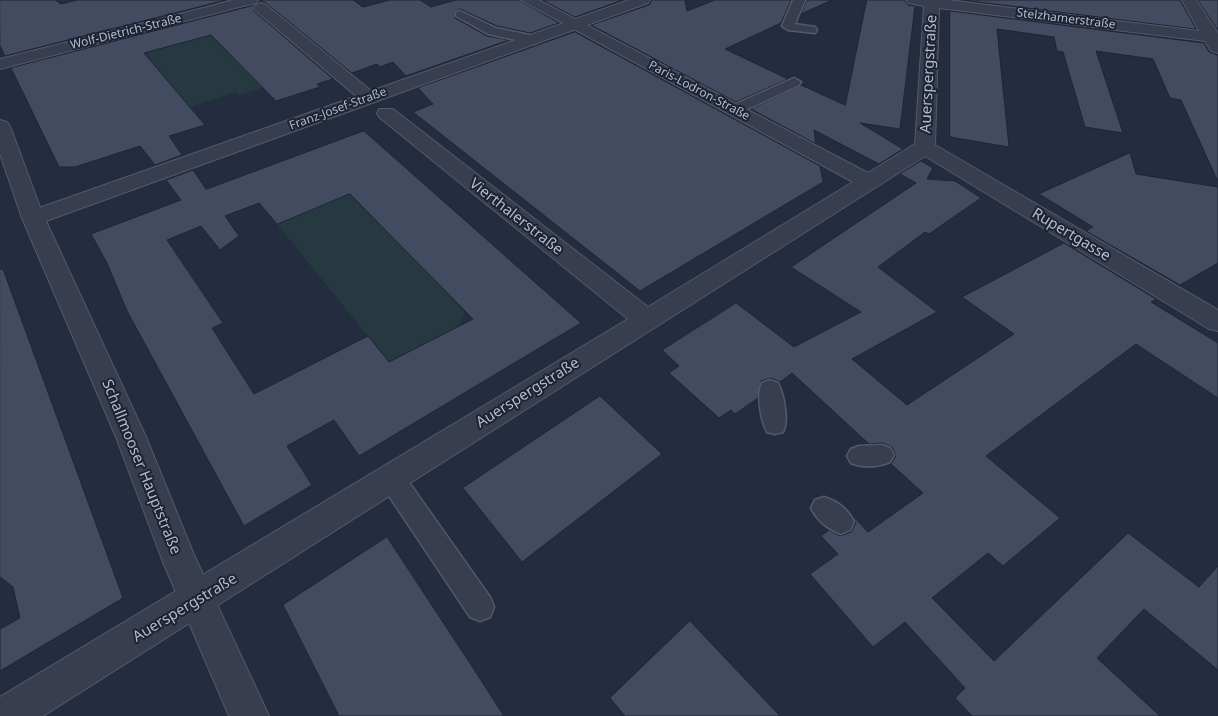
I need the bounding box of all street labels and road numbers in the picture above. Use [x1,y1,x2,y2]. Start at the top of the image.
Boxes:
street label: Stelzhamerstraße [1016,6,1116,32]
street label: Wolf-Dietrich-Straße [69,11,183,53]
street label: Auerspergstraße [917,14,941,134]
street label: Paris-Lodron-Straße [646,58,752,124]
street label: Franz-Josef-Straße [287,85,389,133]
street label: Vierthalerstraße [466,175,566,259]
street label: Rupertgasse [1028,205,1114,265]
street label: Auerspergstraße [473,354,583,432]
street label: Schallmooser Hauptstraße [98,377,184,557]
street label: Auerspergstraße [130,570,240,646]

